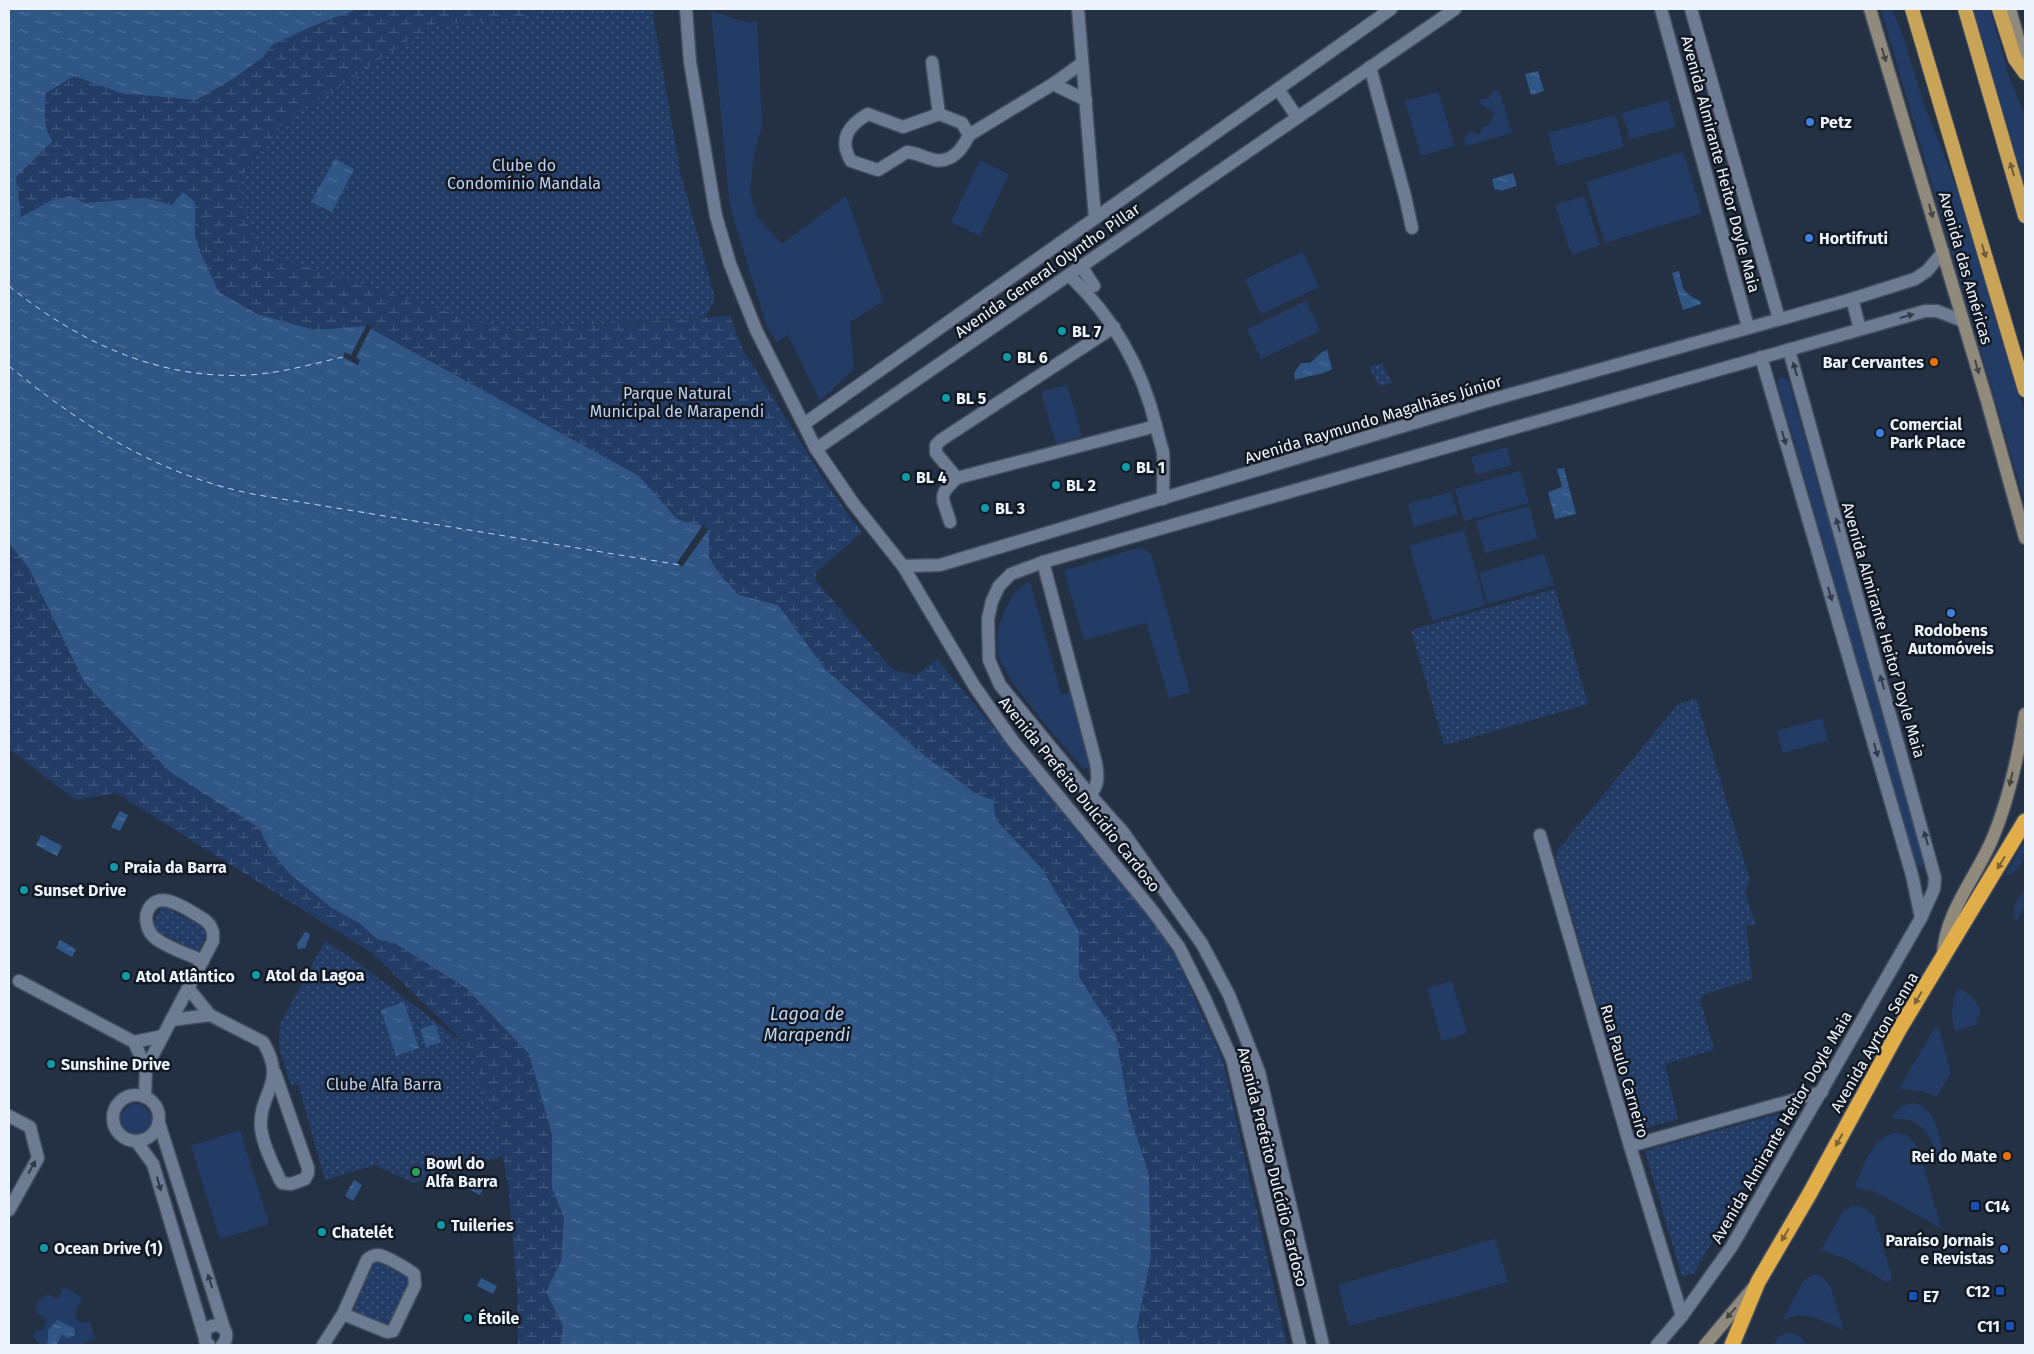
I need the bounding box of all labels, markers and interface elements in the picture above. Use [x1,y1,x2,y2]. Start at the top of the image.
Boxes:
street label: Avenida Almirante Heitor Doyle Maia [1677,34,1764,295]
one-way arrow [1880,48,1888,63]
place label: Petz [1820,113,1852,132]
marker: Petz [1804,116,1816,128]
park label: Clube do Condomínio Mandala [447,156,601,193]
one-way arrow [2007,162,2015,177]
street label: Avenida das Américas [1935,190,1996,347]
street label: Avenida General Olyntho Pillar [951,199,1144,342]
one-way arrow [1927,204,1935,219]
place label: Hortifruti [1819,229,1888,248]
marker: Hortifruti [1803,232,1815,244]
one-way arrow [1981,244,1989,259]
one-way arrow [1900,312,1915,320]
place label: BL 7 [1072,322,1102,341]
marker: BL 7 [1056,325,1068,337]
place label: BL 6 [1017,348,1048,367]
marker: BL 6 [1001,351,1013,363]
place label: Bar Cervantes [1823,353,1924,372]
marker: Bar Cervantes [1928,356,1940,368]
one-way arrow [1973,359,1981,374]
one-way arrow [1790,361,1798,376]
street label: Avenida Raymundo Magalhães Júnior [1242,371,1505,468]
park label: Parque Natural Municipal de Marapendi [590,384,764,421]
place label: BL 5 [956,389,987,408]
marker: BL 5 [940,392,952,404]
place label: Comercial Park Place [1890,415,1966,452]
marker: Comercial Park Place [1874,427,1886,439]
one-way arrow [1781,430,1789,445]
place label: BL 1 [1136,458,1165,477]
marker: BL 1 [1120,461,1132,473]
place label: BL 4 [916,468,947,487]
marker: BL 4 [900,471,912,483]
place label: BL 2 [1066,476,1096,495]
marker: BL 2 [1050,479,1062,491]
place label: BL 3 [995,499,1025,518]
street label: Avenida Almirante Heitor Doyle Maia [1838,500,1929,760]
marker: BL 3 [979,502,991,514]
one-way arrow [1834,518,1842,533]
one-way arrow [1826,586,1834,601]
marker: Rodobens Automóveis [1945,607,1957,619]
place label: Rodobens Automóveis [1907,621,1994,658]
one-way arrow [1878,674,1886,689]
street label: Avenida Prefeito Dulcídio Cardoso [995,693,1164,896]
one-way arrow [1872,742,1880,757]
one-way arrow [2007,772,2015,787]
one-way arrow [1921,831,1929,846]
one-way arrow [1997,857,2006,870]
place label: Praia da Barra [124,858,227,877]
marker: Praia da Barra [108,861,120,873]
place label: Sunset Drive [34,881,126,900]
marker: Sunset Drive [18,884,30,896]
place label: Atol da Lagoa [265,966,365,985]
place label: Atol Atlântico [135,967,235,986]
marker: Atol da Lagoa [250,969,262,981]
street label: Avenida Ayrton Senna [1827,969,1922,1116]
marker: Atol Atlântico [120,970,132,982]
one-way arrow [1914,991,1923,1004]
street label: Rua Paulo Carneiro [1596,1002,1653,1140]
water label: Lagoa de Marapendi [764,1003,850,1046]
street label: Avenida Almirante Heitor Doyle Maia [1707,1008,1856,1247]
street label: Avenida Prefeito Dulcídio Cardoso [1234,1045,1311,1289]
place label: Sunshine Drive [61,1055,170,1074]
marker: Sunshine Drive [45,1058,57,1070]
park label: Clube Alfa Barra [326,1075,442,1094]
one-way arrow [1835,1132,1843,1147]
place label: Rei do Mate [1911,1147,1997,1166]
marker: Rei do Mate [2001,1150,2013,1162]
place label: Bowl do Alfa Barra [425,1154,498,1191]
one-way arrow [28,1161,37,1174]
marker: Bowl do Alfa Barra [410,1166,422,1178]
one-way arrow [155,1176,163,1191]
place label: C14 [1985,1197,2010,1216]
marker: C14 [1969,1200,1981,1212]
place label: Tuileries [451,1216,514,1235]
marker: Tuileries [435,1219,447,1231]
place label: Chatelét [332,1223,394,1242]
marker: Chatelét [316,1226,328,1238]
one-way arrow [1780,1228,1789,1241]
place label: Paraíso Jornais e Revistas [1885,1231,1994,1268]
place label: Ocean Drive (1) [54,1239,162,1258]
marker: Ocean Drive (1) [38,1242,50,1254]
marker: Paraíso Jornais e Revistas [1998,1243,2010,1255]
one-way arrow [205,1274,213,1289]
place label: C12 [1966,1282,1990,1301]
marker: C12 [1994,1285,2006,1297]
place label: E7 [1923,1287,1939,1306]
marker: E7 [1907,1290,1919,1302]
one-way arrow [1725,1307,1737,1319]
place label: Étoile [478,1308,520,1328]
marker: Étoile [462,1312,474,1324]
place label: C11 [1977,1317,2000,1336]
marker: C11 [2004,1320,2016,1332]

